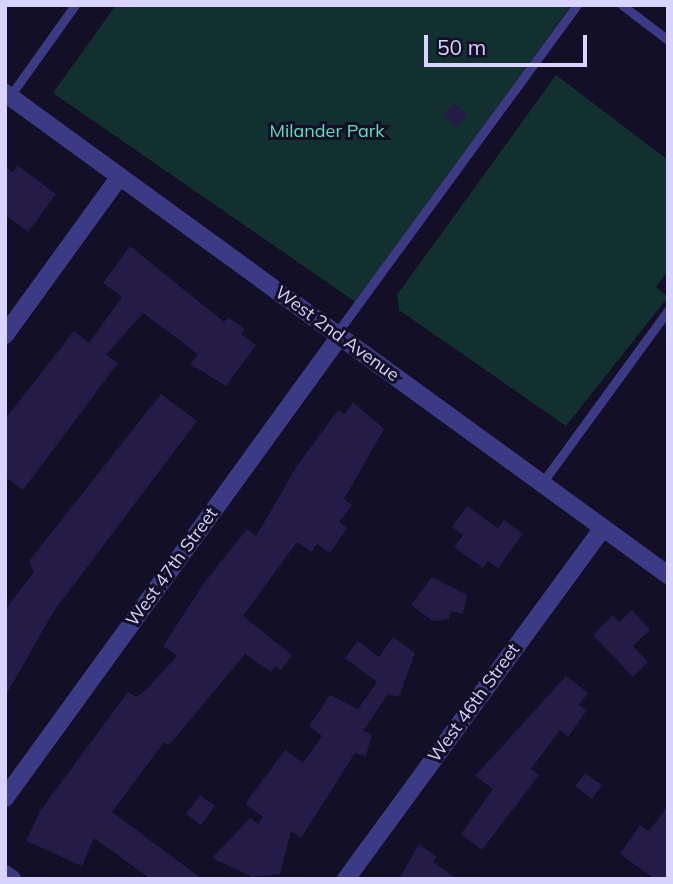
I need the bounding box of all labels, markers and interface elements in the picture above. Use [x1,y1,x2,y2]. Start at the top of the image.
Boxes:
scale bar [428,21,591,65]
text: 50 m [437,34,486,60]
park label: Milander Park [269,120,385,142]
street label: West 2nd Avenue [271,282,403,386]
street label: West 47th Street [122,503,222,631]
street label: West 46th Street [424,639,524,767]

